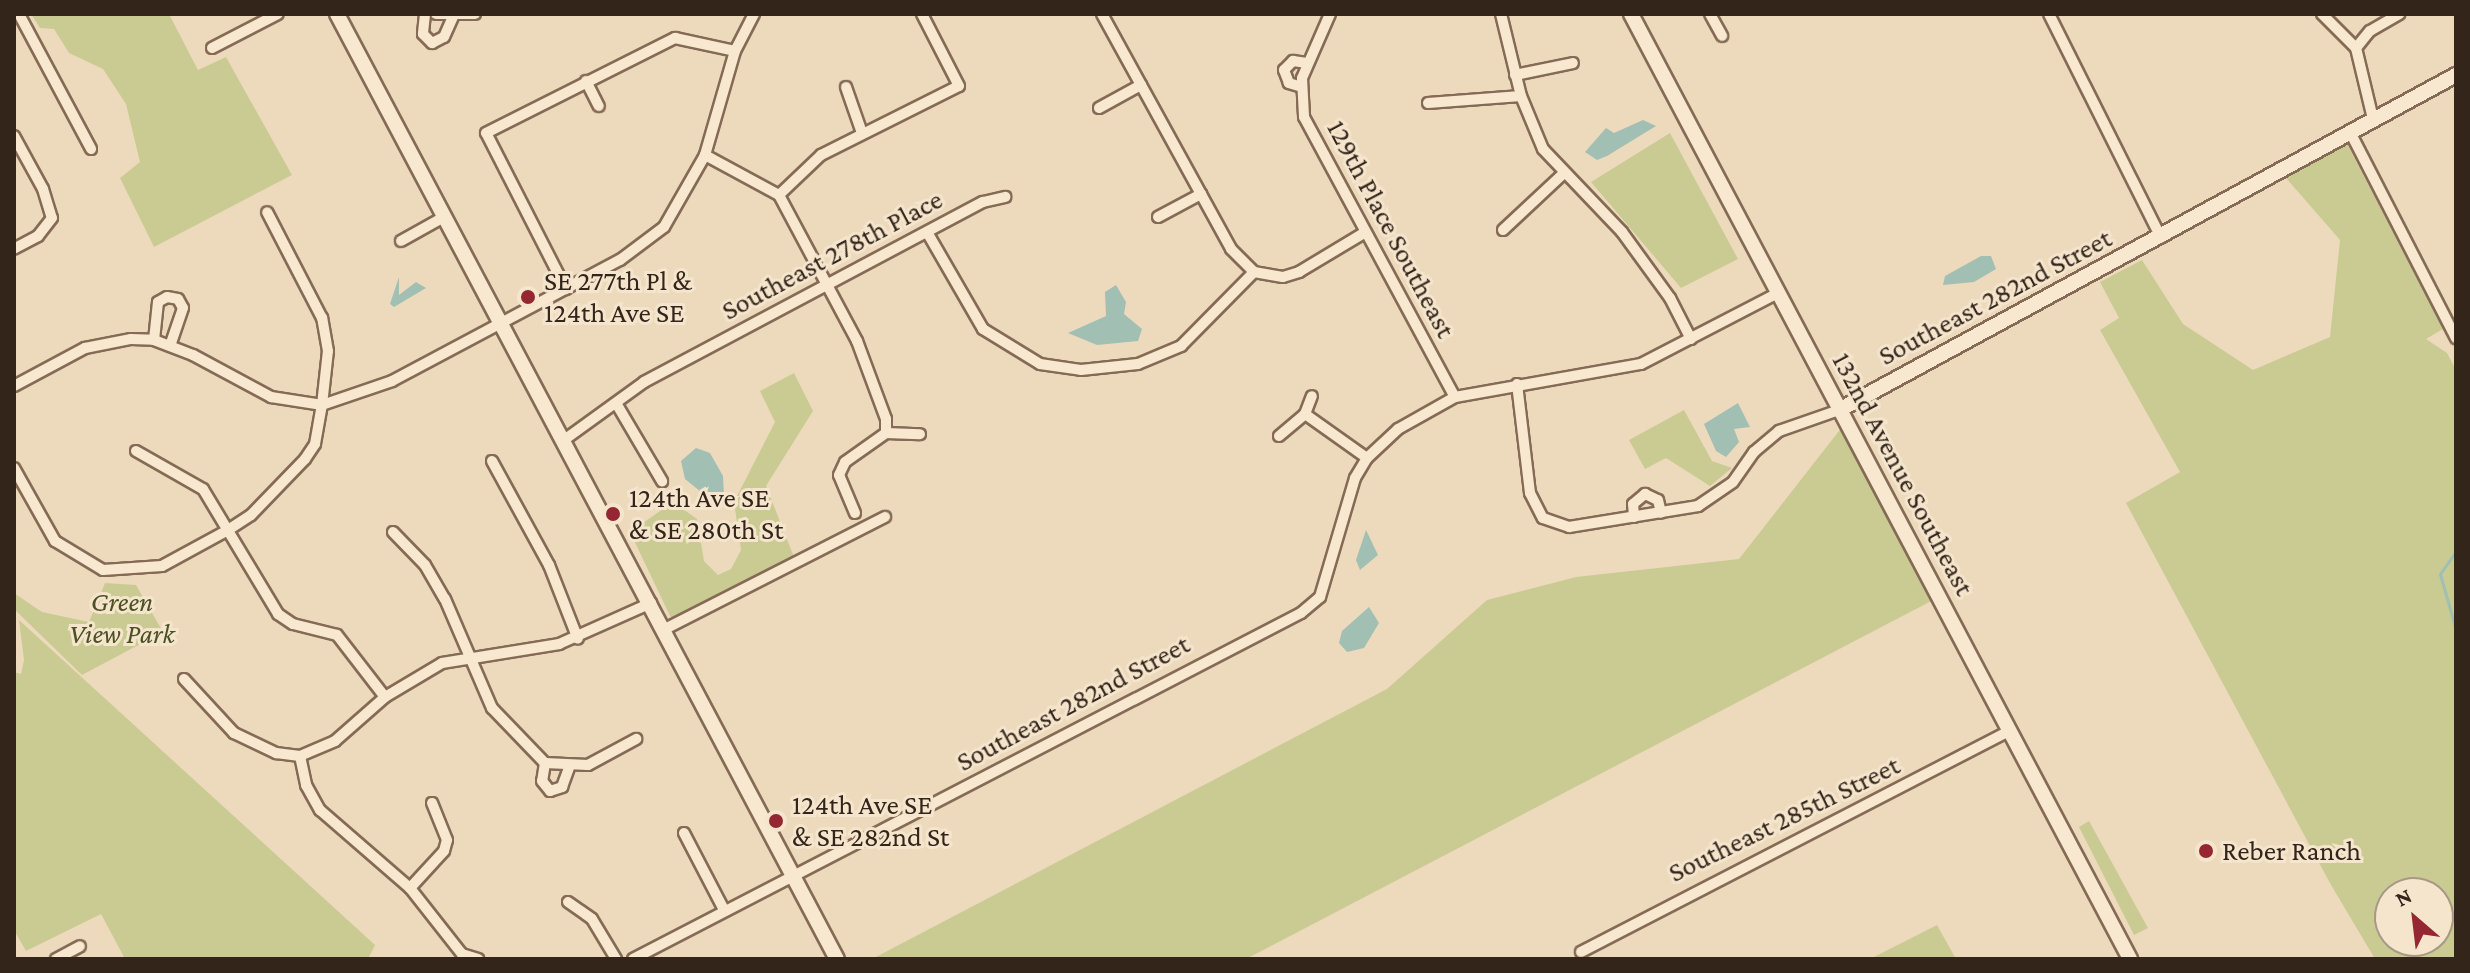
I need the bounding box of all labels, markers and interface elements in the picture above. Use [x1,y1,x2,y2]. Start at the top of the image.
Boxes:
street label: 129th Place Southeast [1319,114,1463,344]
street label: Southeast 278th Place [716,183,948,327]
street label: Southeast 282nd Street [1873,221,2117,373]
place label: SE 277th Pl & 124th Ave SE [544,264,692,330]
marker: SE 277th Pl & 124th Ave SE [519,288,537,306]
street label: 132nd Avenue Southeast [1825,347,1981,601]
place label: 124th Ave SE & SE 280th St [629,481,783,547]
marker: 124th Ave SE & SE 280th St [604,505,622,523]
park label: Green View Park [69,585,175,651]
street label: Southeast 282nd Street [951,627,1195,779]
street label: Southeast 285th Street [1663,748,1905,890]
place label: 124th Ave SE & SE 282nd St [792,788,949,854]
marker: 124th Ave SE & SE 282nd St [767,812,785,830]
place label: Reber Ranch [2222,834,2361,868]
marker: Reber Ranch [2197,842,2215,860]
north arrow [2374,877,2454,957]
text: N [2391,883,2416,912]

